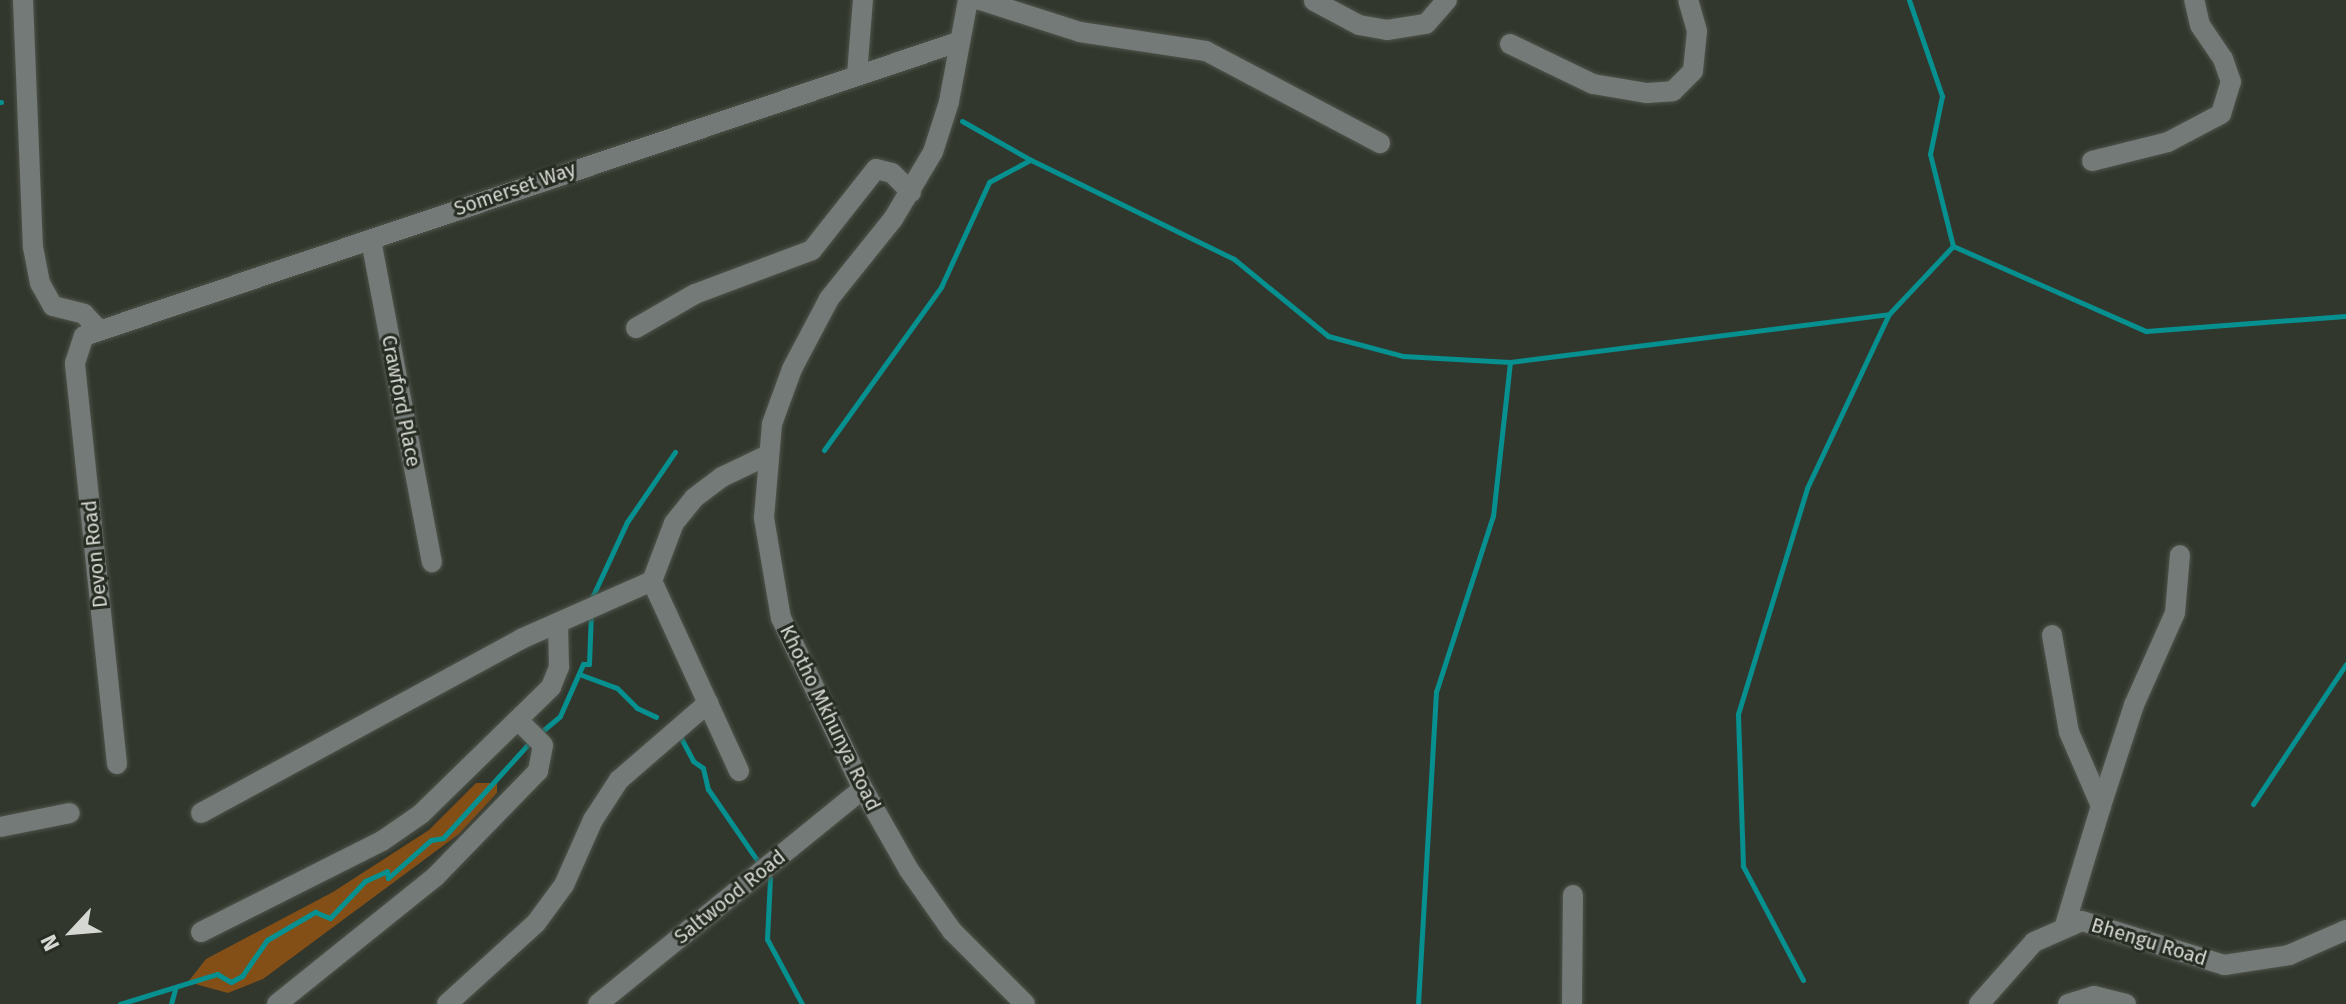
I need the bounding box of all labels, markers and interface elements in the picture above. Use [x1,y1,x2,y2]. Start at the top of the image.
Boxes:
street label: Somerset Way [451,157,579,221]
street label: Crawford Place [376,333,426,469]
street label: Devon Road [77,499,113,609]
street label: Khotho Mkhunya Road [775,621,885,815]
street label: Saltwood Road [670,845,790,949]
north arrow [32,892,112,972]
street label: Bhengu Road [2088,913,2210,971]
text: N [35,930,65,955]

